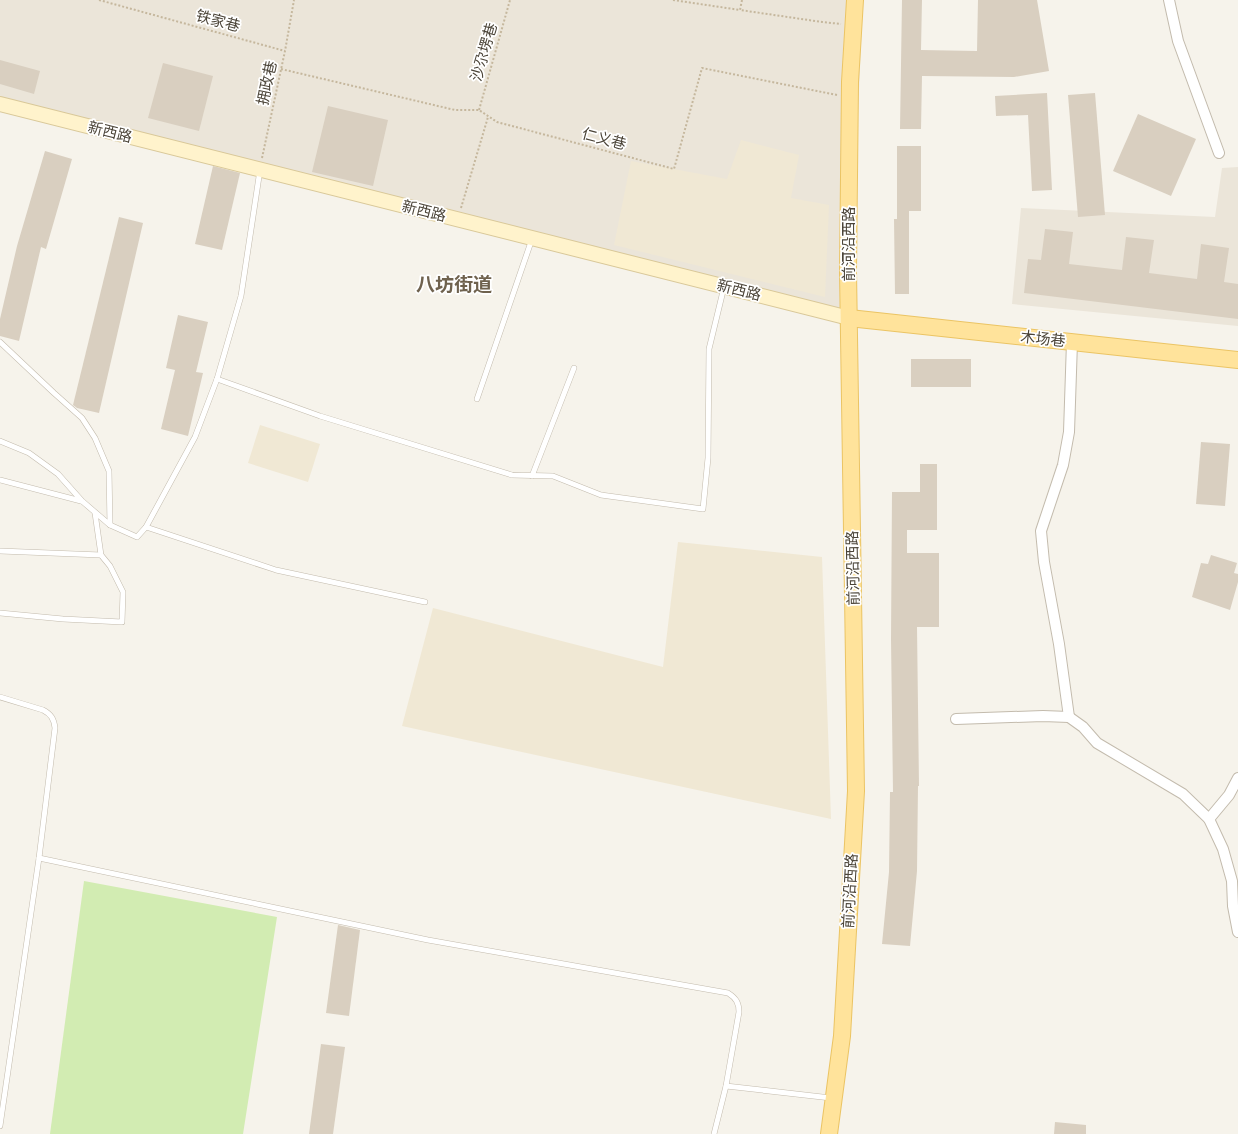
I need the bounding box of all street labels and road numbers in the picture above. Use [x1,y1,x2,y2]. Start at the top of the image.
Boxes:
street label: 铁家巷 [194,6,242,36]
street label: 沙尕塄巷 [467,21,501,83]
street label: 拥政巷 [254,59,280,107]
street label: 新西路 [86,118,134,146]
street label: 仁义巷 [580,124,628,154]
street label: 新西路 [400,197,448,225]
street label: 前河沿西路 [840,206,858,282]
street label: 新西路 [715,276,763,304]
street label: 木场巷 [1020,328,1066,350]
street label: 前河沿西路 [843,530,863,606]
street label: 前河沿西路 [839,853,861,929]

